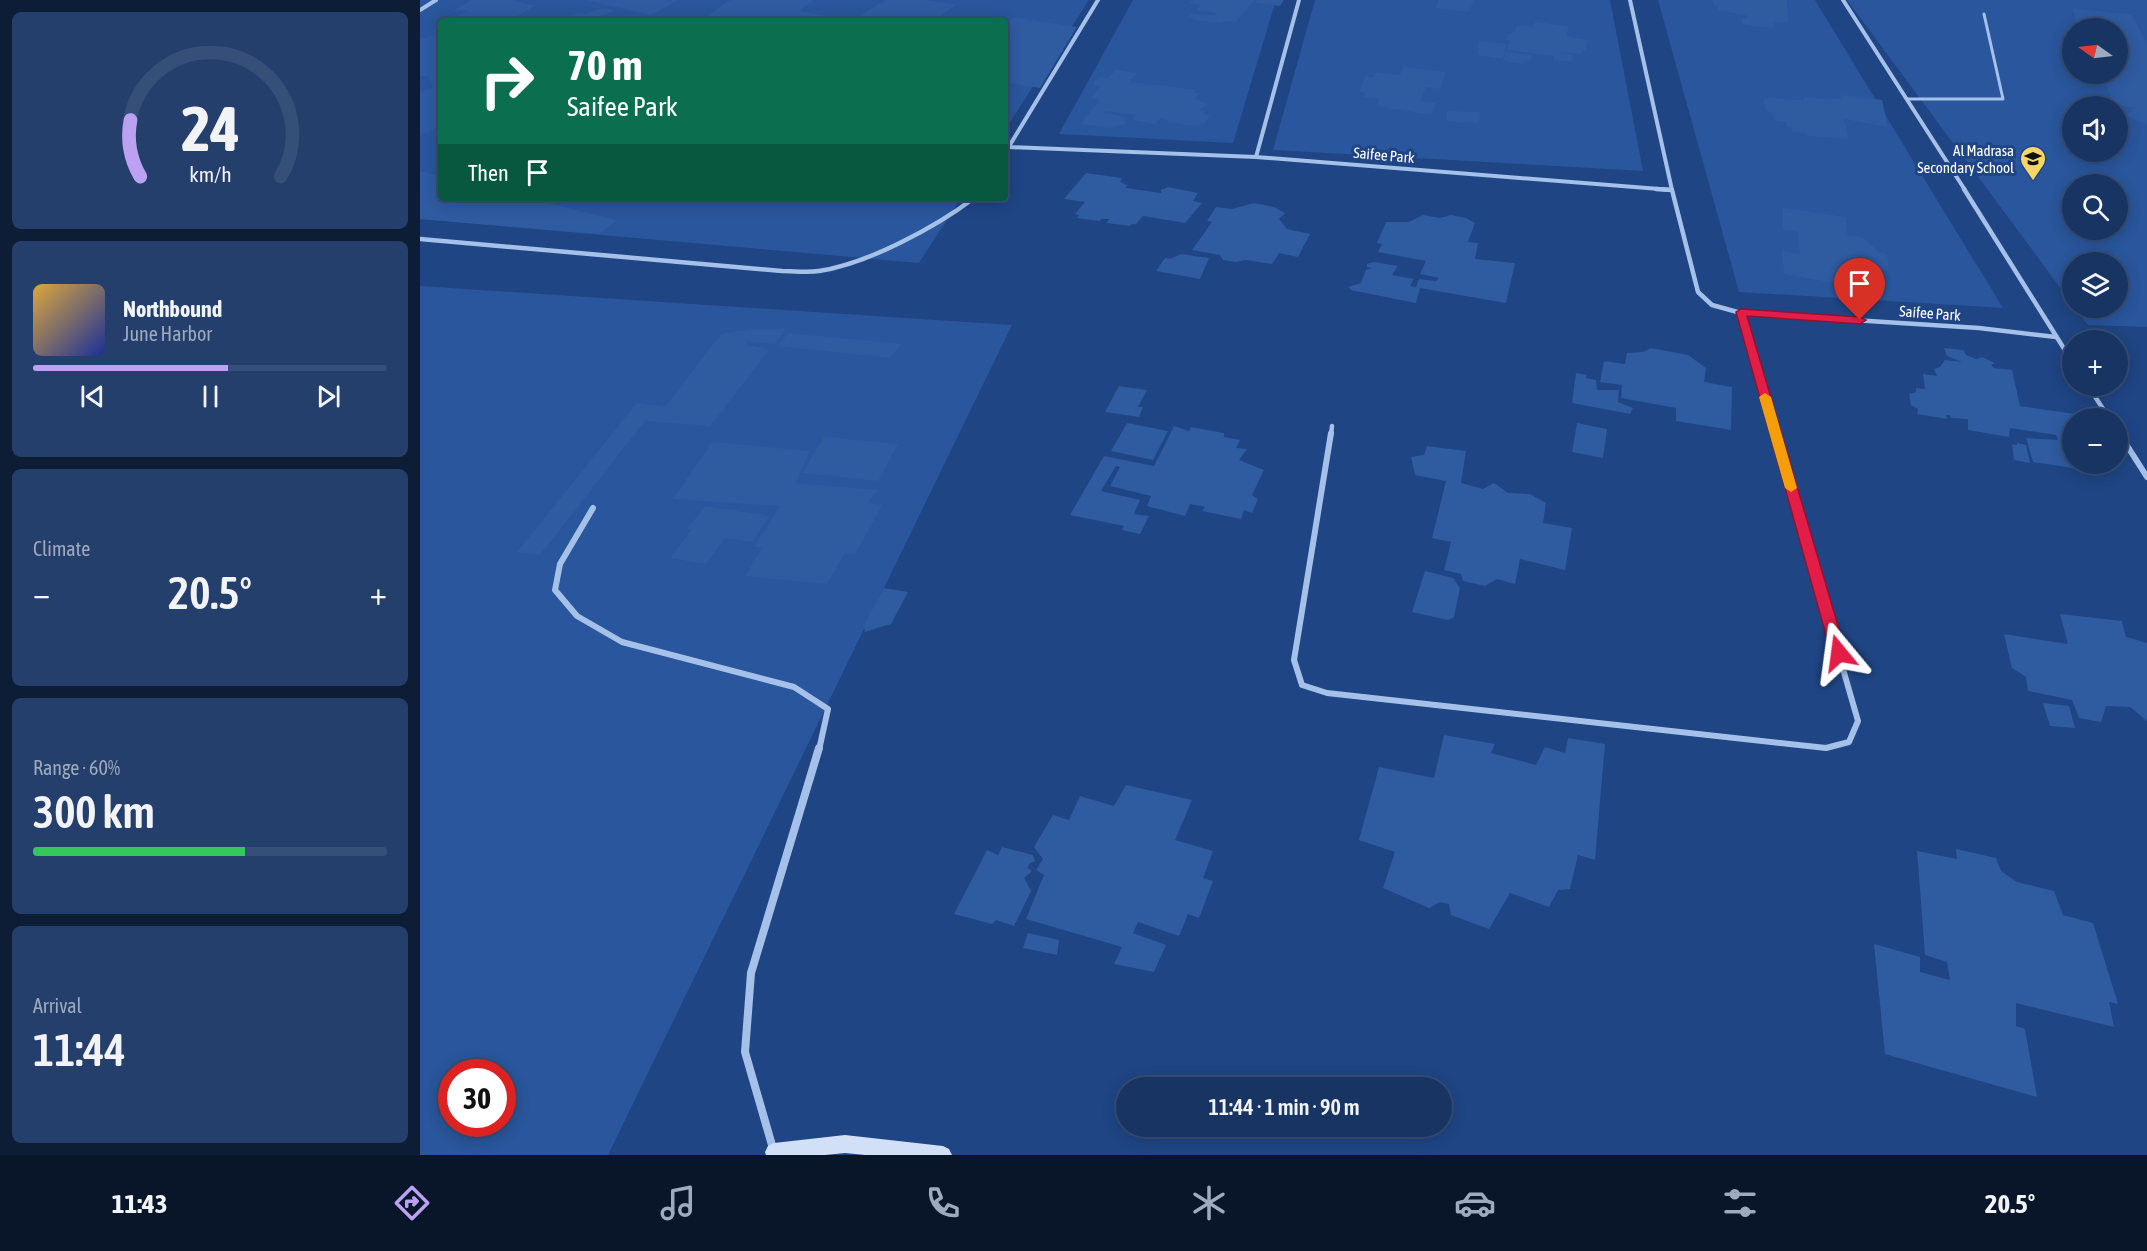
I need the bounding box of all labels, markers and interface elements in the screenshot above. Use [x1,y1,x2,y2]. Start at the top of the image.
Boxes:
north arrow [2062,18,2128,84]
map controls [2062,18,2128,474]
text: 70 m [567,41,642,89]
icon: right [468,42,546,120]
text: Saifee Park [567,91,678,122]
text: 24 [181,93,239,164]
button: sound [2062,96,2128,162]
place label: Al Madrasa Secondary School [1917,142,2014,176]
street label: Saifee Park [1353,144,1416,166]
school or university icon: Al Madrasa Secondary School [2018,144,2048,182]
icon: arrive [521,156,554,189]
text: Then [468,160,509,186]
text: km/h [189,163,231,188]
button: search [2062,174,2128,240]
button: layers [2062,252,2128,318]
pin [1834,258,1885,320]
icon: arrive [1843,267,1876,300]
text: Northbound [123,296,222,322]
street label: Saifee Park [1899,302,1962,324]
text: June Harbor [123,322,212,345]
button: + [2062,330,2128,396]
icon: previous [76,380,109,413]
icon: pause [194,380,227,413]
icon: next [312,380,345,413]
button: − [2062,408,2128,474]
text: Climate [33,537,90,560]
text: 20.5° [168,567,252,619]
text: − [33,574,50,612]
text: + [370,574,387,612]
position arrow [1807,621,1871,685]
text: Range · 60% [33,756,120,779]
text: 300 km [33,786,155,838]
text: Arrival [33,994,82,1017]
text: 11:44 [33,1024,126,1076]
speed limit sign: 30 [438,1059,516,1137]
text: 11:44 · 1 min · 90 m [1208,1094,1360,1120]
icon: directions [391,1182,433,1224]
icon: music [657,1182,699,1224]
icon: phone [922,1182,964,1224]
icon: climate [1188,1182,1230,1224]
icon: car [1454,1182,1496,1224]
icon: filters [1719,1182,1761,1224]
text: 11:43 [112,1188,167,1219]
text: 20.5° [1985,1188,2035,1219]

